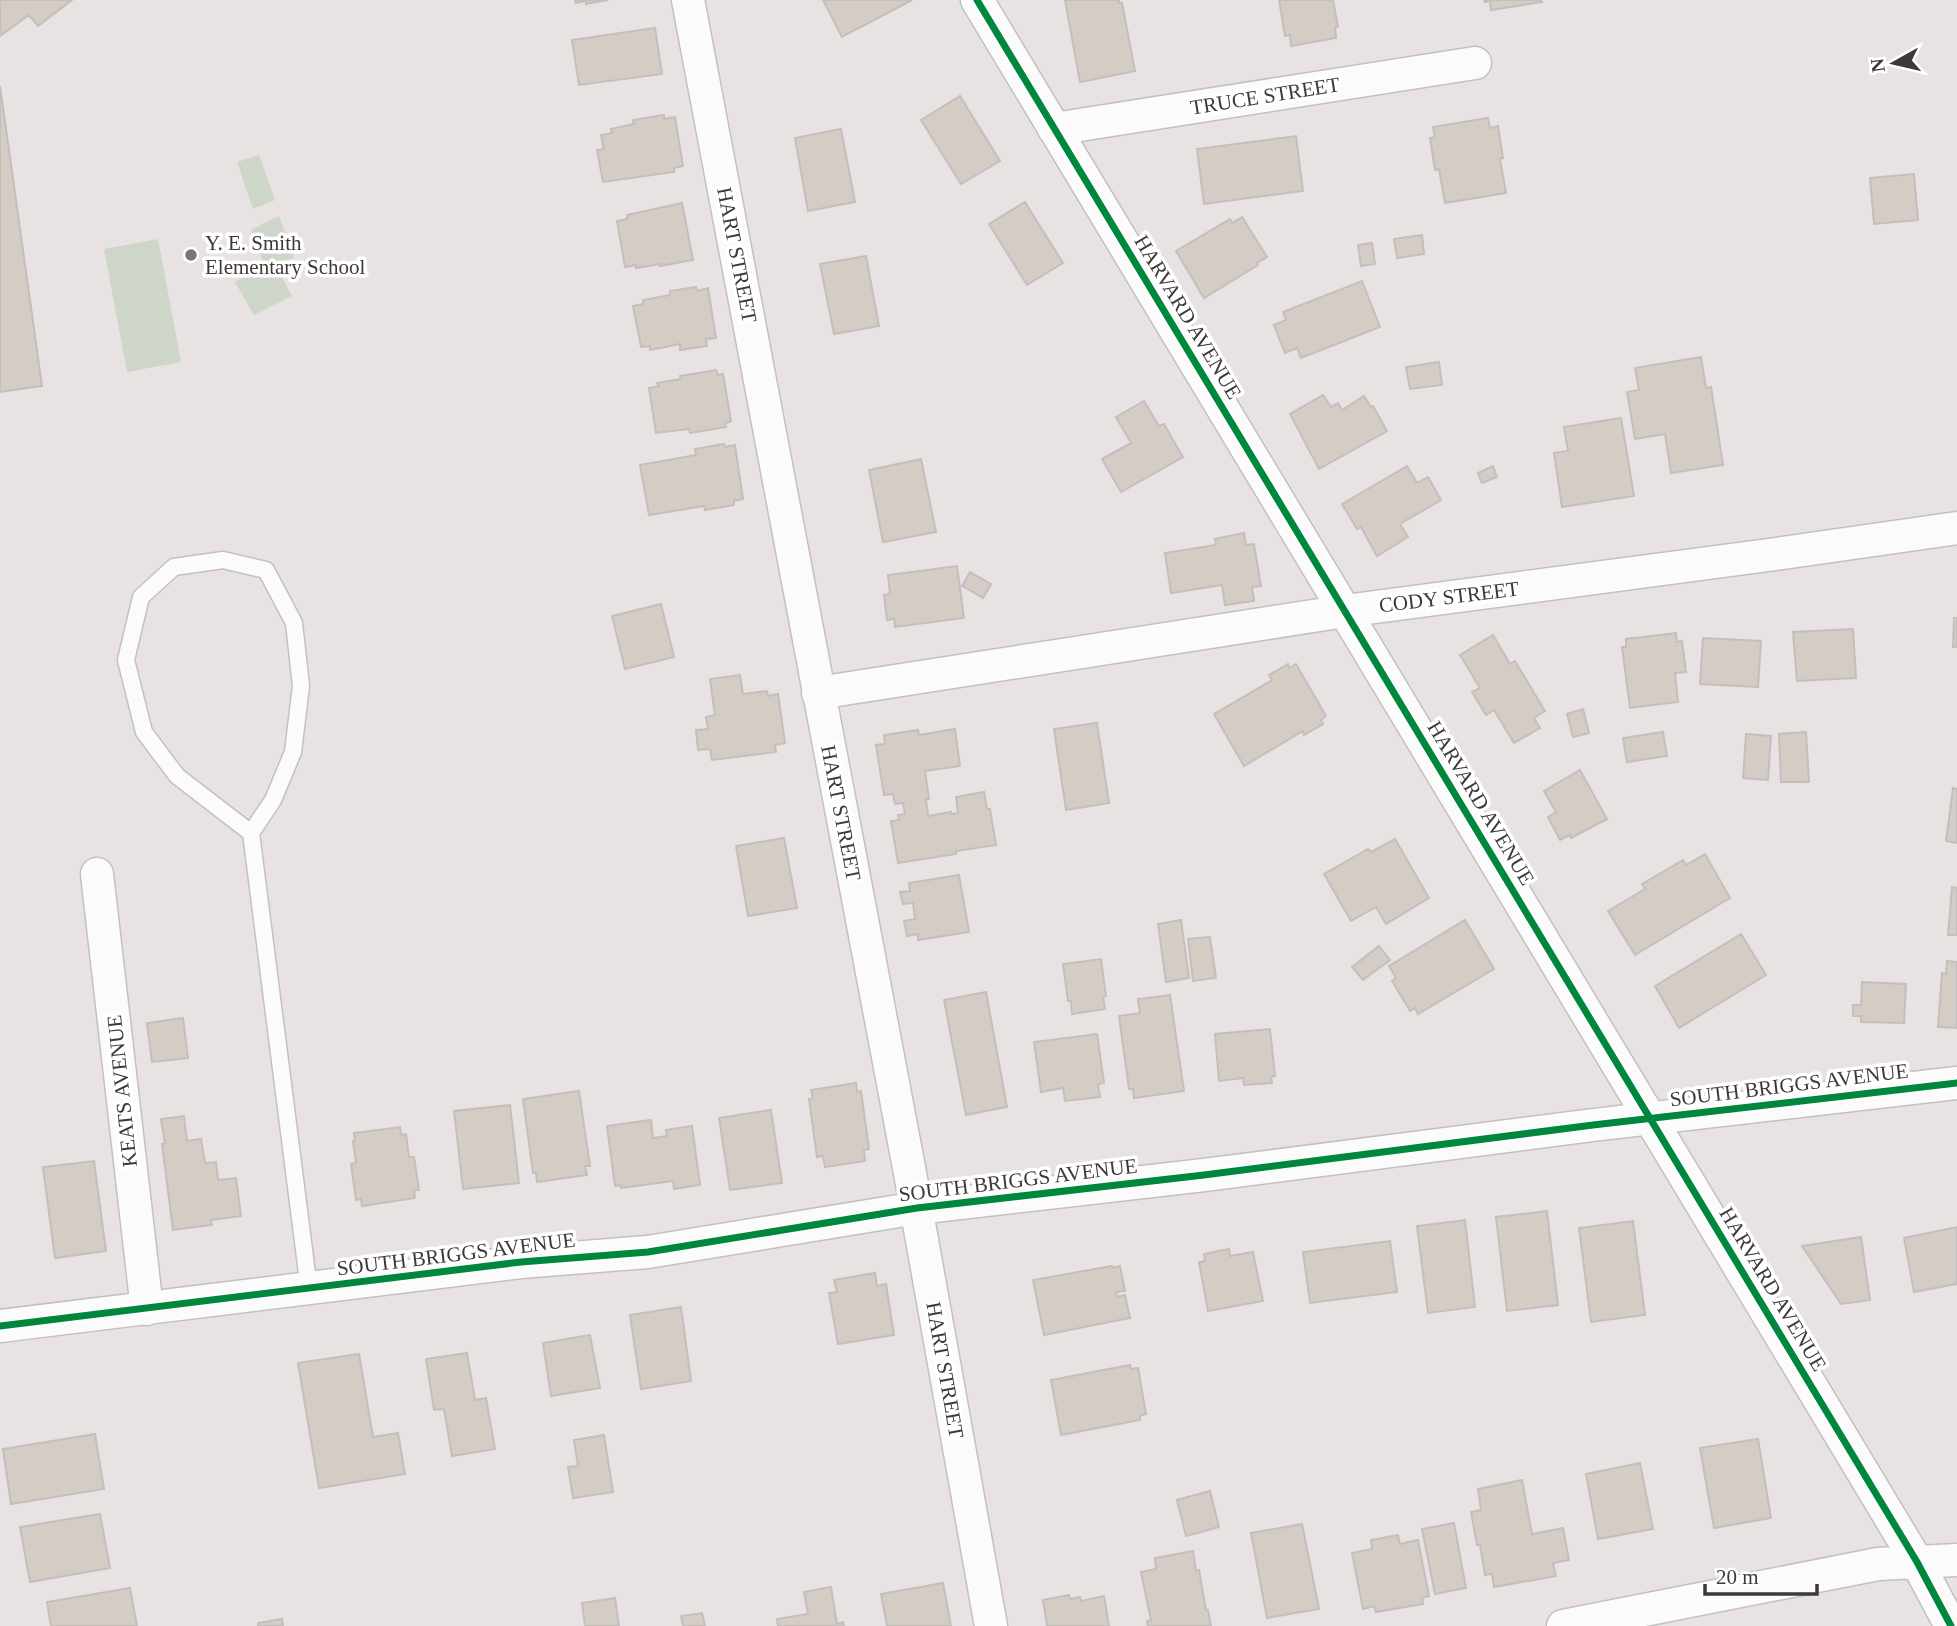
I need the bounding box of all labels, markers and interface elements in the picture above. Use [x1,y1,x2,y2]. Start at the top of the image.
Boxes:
north arrow [1859,28,1929,98]
text: N [1866,57,1889,74]
street label: TRUCE STREET [1189,72,1342,120]
street label: HART STREET [712,185,762,325]
place label: Y. E. Smith Elementary School [205,231,366,279]
street label: HARVARD AVENUE [1130,231,1246,403]
marker: Y. E. Smith Elementary School [183,247,199,263]
street label: CODY STREET [1378,576,1521,618]
street label: HARVARD AVENUE [1423,717,1539,889]
street label: HART STREET [816,743,866,883]
street label: KEATS AVENUE [102,1014,142,1168]
street label: SOUTH BRIGGS AVENUE [1668,1058,1910,1112]
street label: SOUTH BRIGGS AVENUE [897,1153,1139,1207]
street label: HARVARD AVENUE [1715,1203,1831,1375]
street label: SOUTH BRIGGS AVENUE [335,1227,577,1281]
street label: HART STREET [921,1300,969,1440]
scale bar [1705,1552,1817,1596]
text: 20 m [1716,1565,1759,1589]

